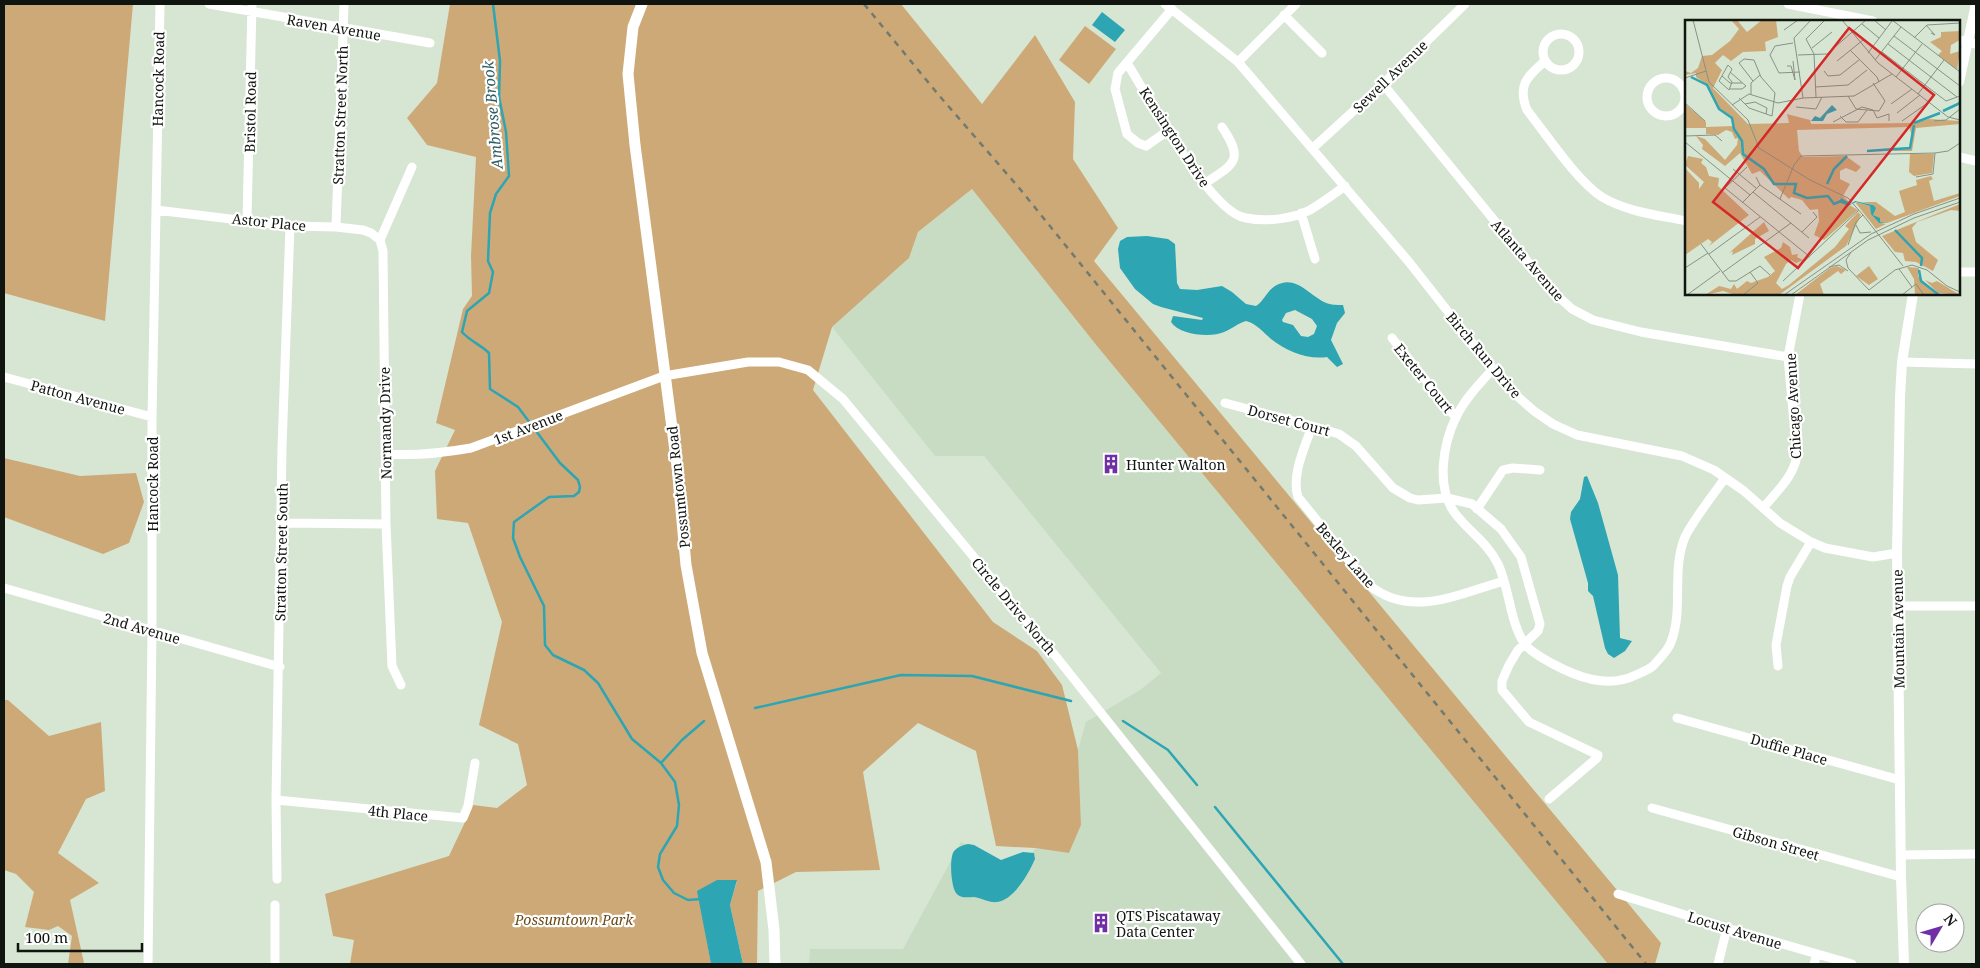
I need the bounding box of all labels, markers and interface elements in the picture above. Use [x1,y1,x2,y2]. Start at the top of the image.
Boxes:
street label: Raven Avenue [285,9,383,45]
inset map [1685,20,1960,295]
street label: Hancock Road [148,31,168,127]
street label: Sewell Avenue [1349,35,1431,117]
street label: Stratton Street North [328,45,352,185]
water label: Ambrose Brook [477,60,507,171]
street label: Bristol Road [240,71,260,153]
street label: Kensington Drive [1135,83,1215,191]
street label: Astor Place [231,209,307,235]
street label: Atlanta Avenue [1487,215,1569,305]
street label: Birch Run Drive [1442,308,1526,402]
street label: Exeter Court [1390,339,1458,417]
street label: Chicago Avenue [1781,353,1805,459]
street label: Normandy Drive [375,367,395,479]
street label: Patton Avenue [29,375,127,419]
street label: Dorset Court [1246,400,1332,440]
street label: 1st Avenue [491,405,565,449]
street label: Possumtown Road [662,425,694,549]
street label: Hancock Road [143,436,162,532]
building icon: Hunter Walton [1100,453,1122,475]
place label: Hunter Walton [1126,455,1226,474]
street label: Stratton Street South [270,483,292,621]
street label: Bexley Lane [1312,518,1380,592]
street label: Circle Drive North [968,553,1060,659]
street label: Mountain Avenue [1887,569,1909,689]
street label: 2nd Avenue [101,608,183,648]
street label: Duffie Place [1748,729,1830,769]
street label: 4th Place [367,800,429,826]
street label: Gibson Street [1731,822,1822,864]
north arrow [1915,903,1965,953]
place label: QTS Piscataway Data Center [1116,906,1220,941]
street label: Locust Avenue [1686,907,1784,953]
text: N [1940,909,1962,930]
park label: Possumtown Park [514,910,634,929]
building icon: QTS Piscataway Data Center [1090,912,1112,934]
scale bar [18,920,141,952]
text: 100 m [25,927,68,947]

